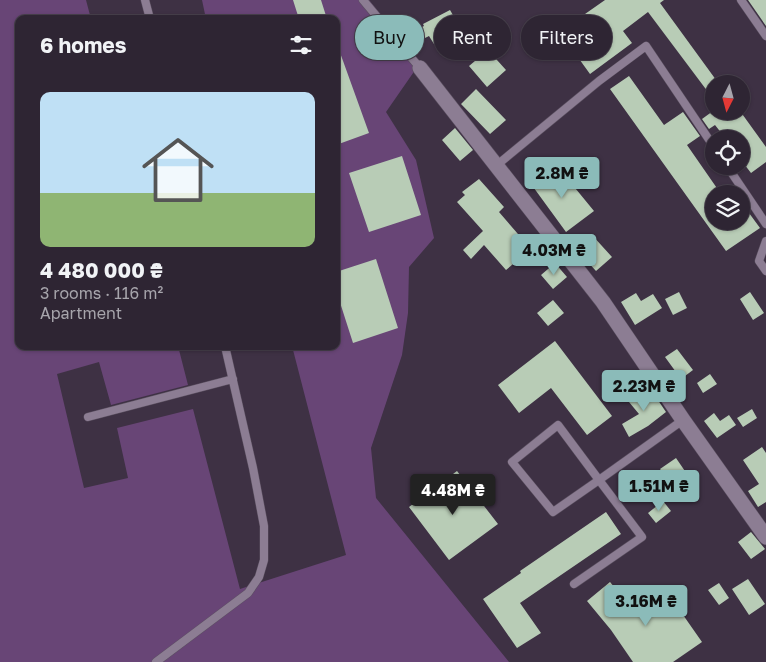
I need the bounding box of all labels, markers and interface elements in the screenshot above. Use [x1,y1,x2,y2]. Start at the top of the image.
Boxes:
chip: Buy [355,15,424,60]
chip: Rent [434,15,511,60]
chip: Filters [521,15,612,60]
icon: filters [287,31,315,59]
text: 6 homes [40,32,126,58]
north arrow [705,75,750,120]
map controls [705,75,750,230]
icon: home [133,125,223,215]
button: locate [705,130,750,175]
pin: 2.8M ₴ [521,156,603,199]
text: 2.8M ₴ [535,163,589,183]
button: layers [705,185,750,230]
pin: 4.03M ₴ [508,234,600,276]
text: 4.03M ₴ [522,240,586,260]
text: 4 480 000 ₴ [40,257,163,283]
text: 3 rooms · 116 m² [40,283,163,303]
text: Apartment [40,303,122,323]
pin: 2.23M ₴ [598,370,690,412]
text: 2.23M ₴ [613,376,675,396]
pin: 1.51M ₴ [613,470,705,512]
pin: 4.48M ₴ [407,474,499,516]
text: 1.51M ₴ [629,476,689,496]
text: 4.48M ₴ [421,480,485,500]
pin: 3.16M ₴ [600,584,692,627]
text: 3.16M ₴ [615,591,677,611]

